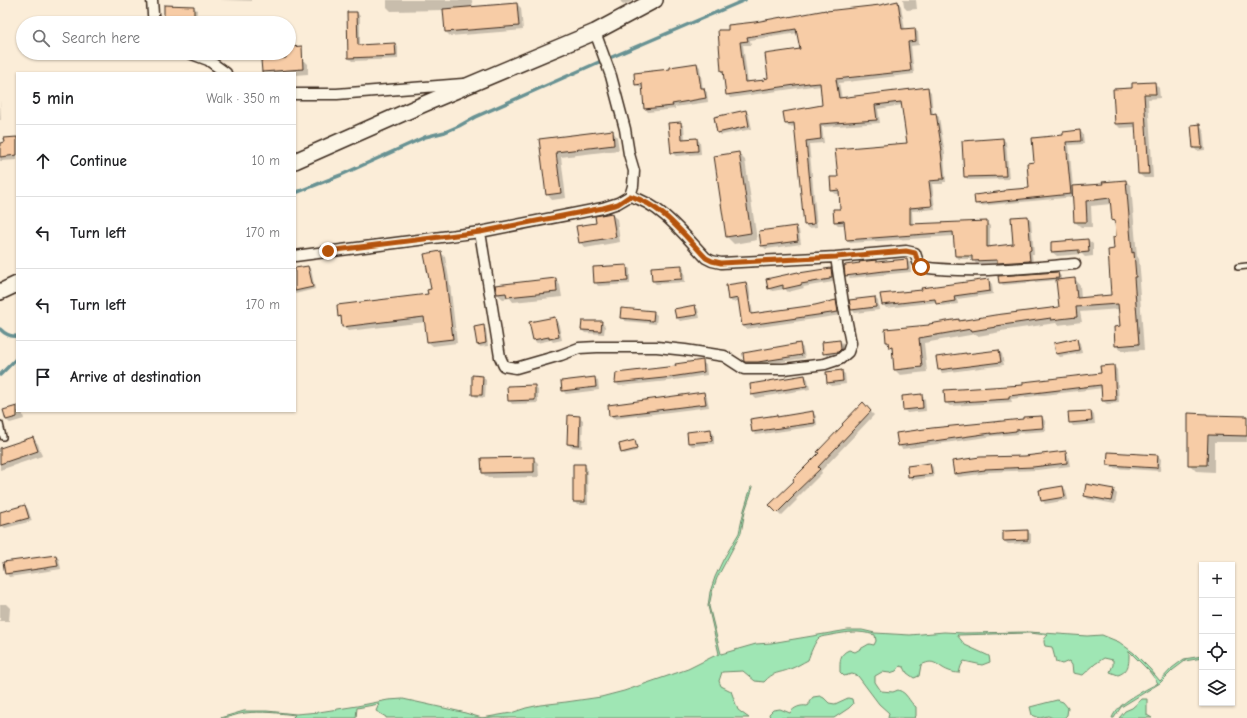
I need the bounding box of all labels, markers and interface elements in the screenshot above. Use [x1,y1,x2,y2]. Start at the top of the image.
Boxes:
search box [16,16,296,60]
icon: search [30,27,52,49]
text: Search here [62,29,140,47]
text: 5 min [32,89,74,108]
text: Walk · 350 m [206,91,280,106]
icon: ahead [32,150,54,172]
text: Continue [70,152,127,170]
text: 10 m [252,153,280,168]
icon: left [32,222,54,244]
text: Turn left [70,224,126,242]
text: 170 m [246,225,280,240]
route end [319,242,337,260]
route start [912,258,930,276]
icon: left [32,294,54,316]
text: Turn left [70,296,126,314]
text: 170 m [246,297,280,312]
icon: arrive [32,366,54,388]
text: Arrive at destination [70,368,201,386]
map controls [1199,562,1235,706]
button: + [1199,562,1235,598]
button: − [1199,598,1235,634]
button: locate [1199,634,1235,670]
button: layers [1199,670,1235,706]

